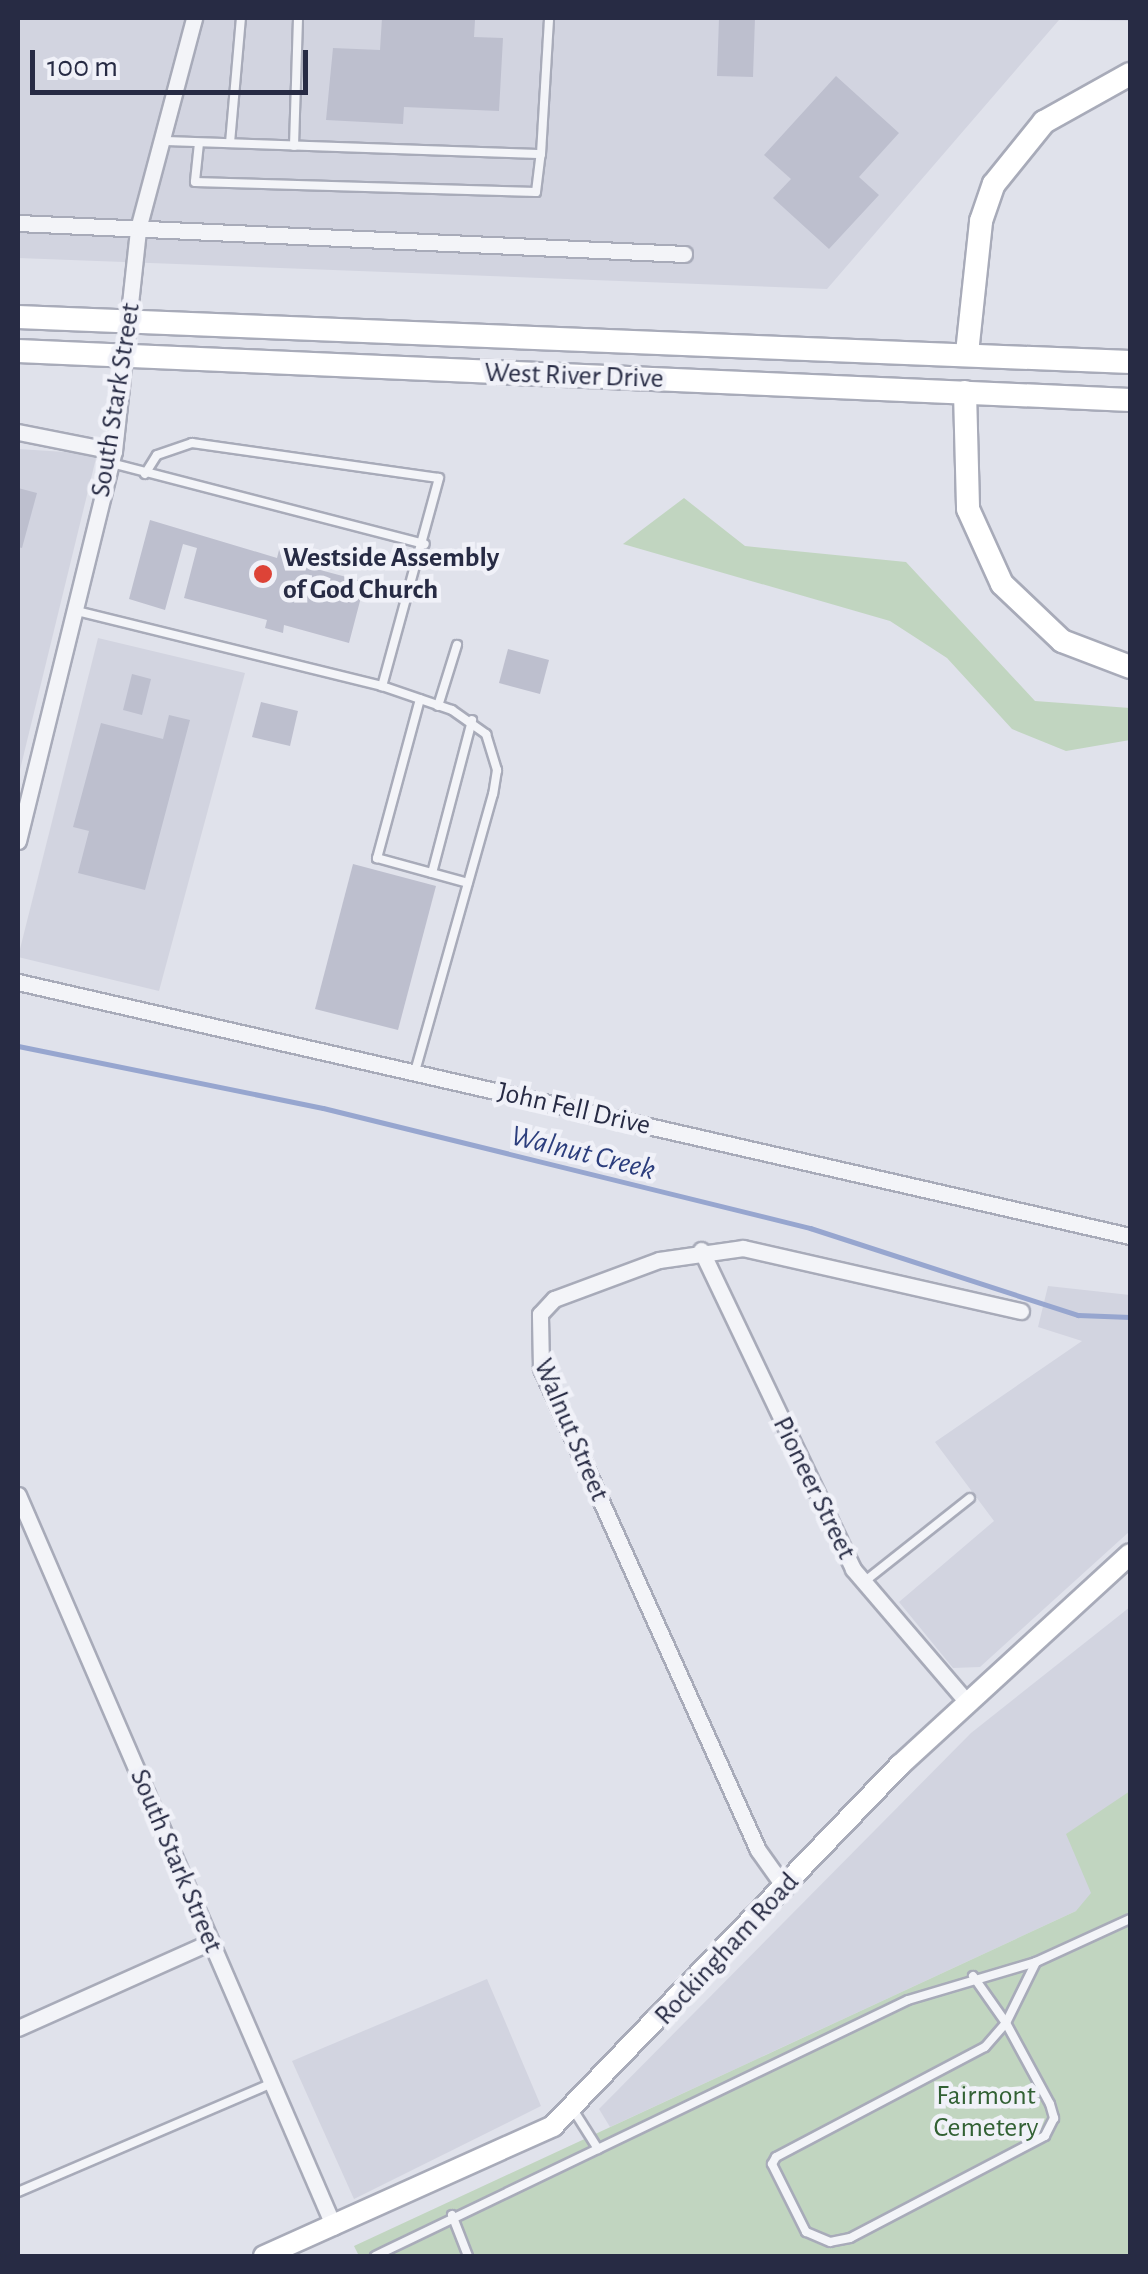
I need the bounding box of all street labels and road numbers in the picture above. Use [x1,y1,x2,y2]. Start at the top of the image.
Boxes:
street label: South Stark Street [84,301,148,499]
street label: West River Drive [484,356,664,396]
street label: John Fell Drive [494,1075,654,1143]
street label: Walnut Street [526,1354,616,1506]
street label: Pioneer Street [765,1411,863,1565]
street label: South Stark Street [122,1764,230,1958]
street label: Rockingham Road [648,1866,806,2032]

